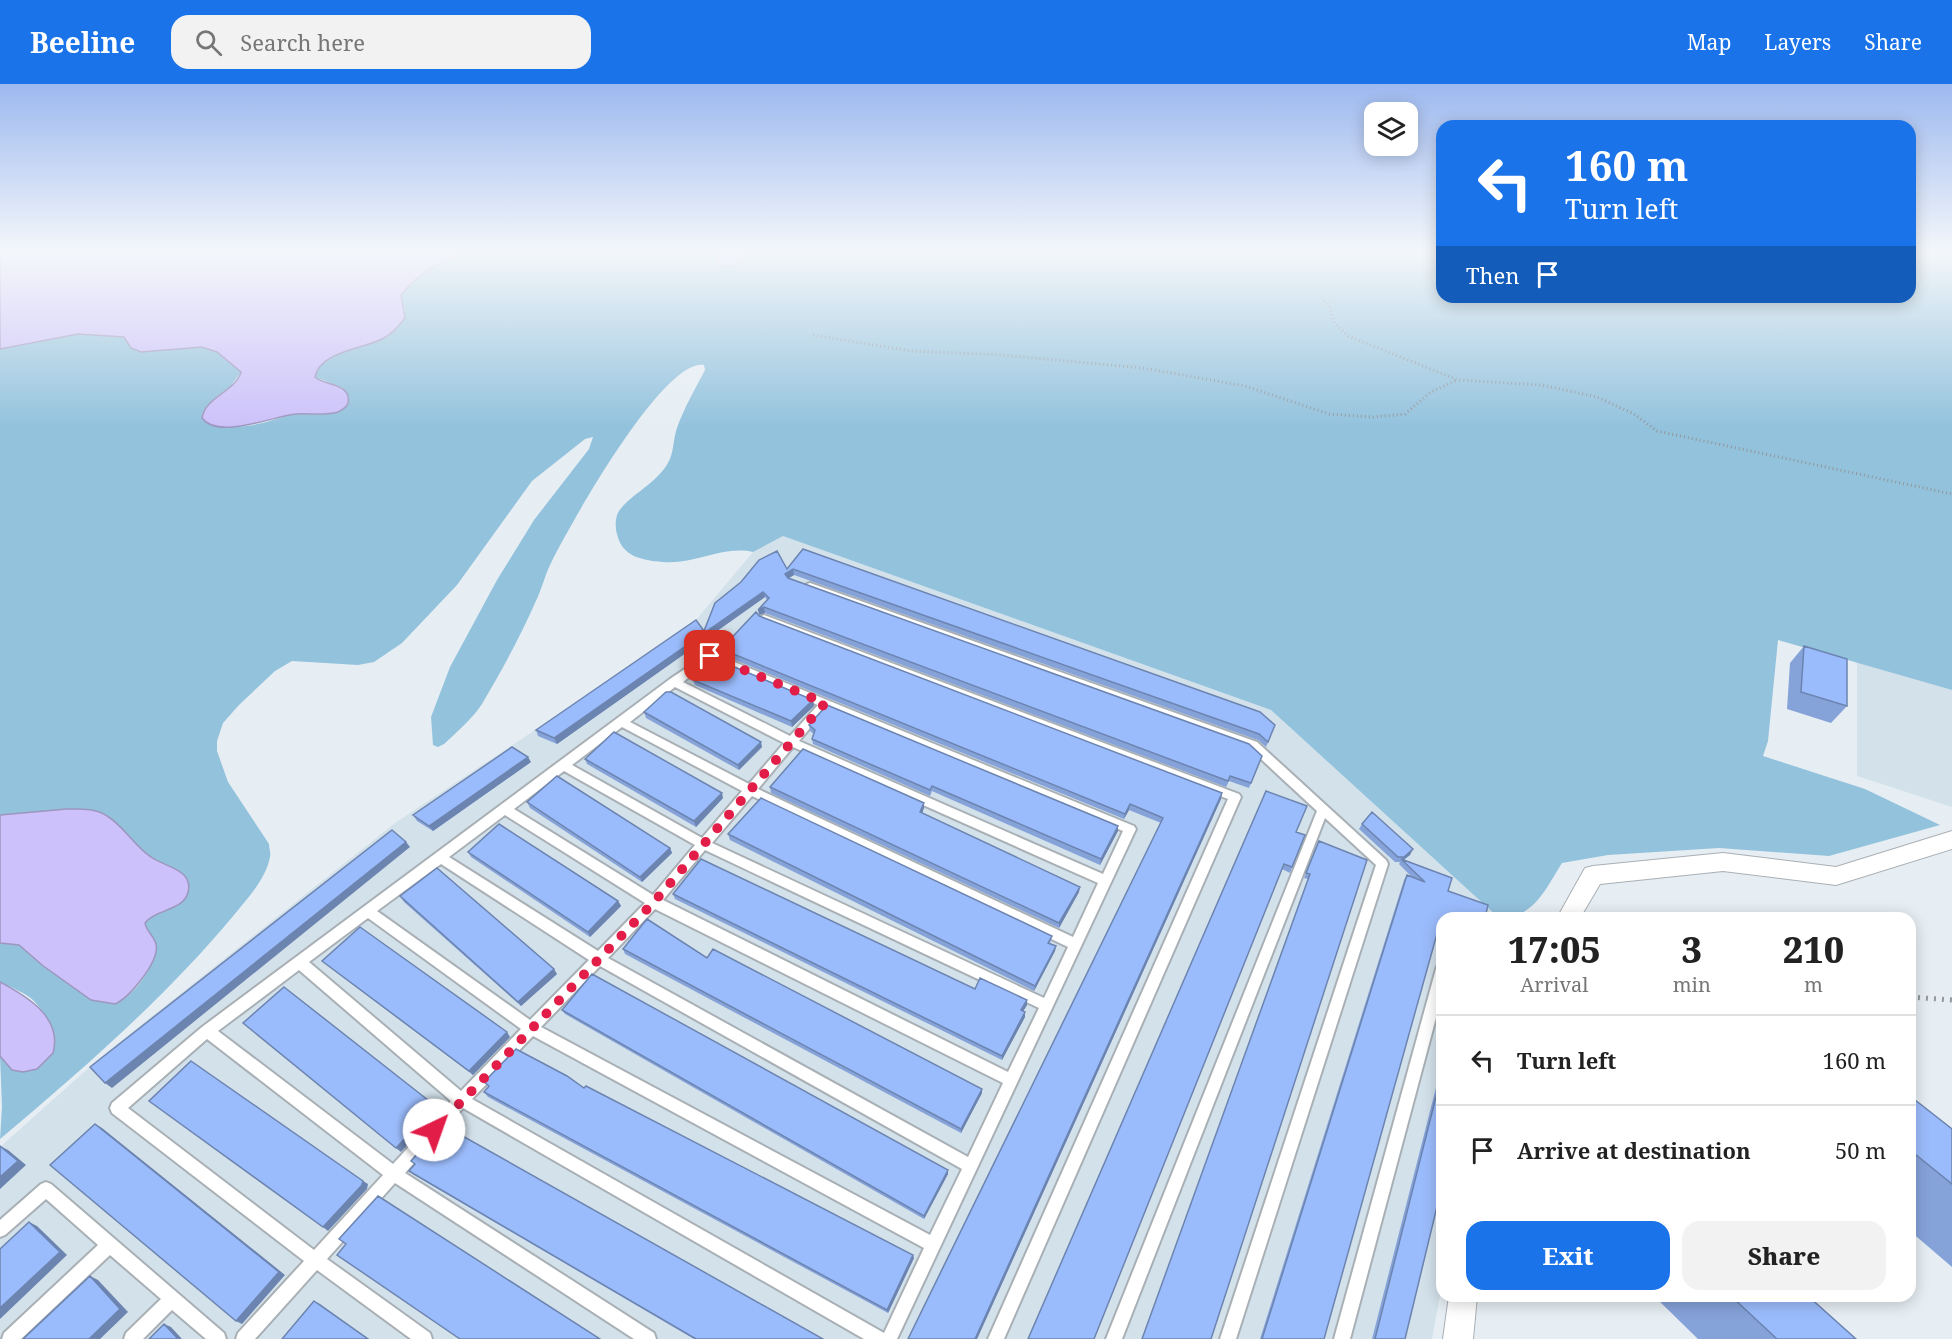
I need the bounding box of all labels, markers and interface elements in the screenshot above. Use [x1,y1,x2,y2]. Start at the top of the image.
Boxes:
search box [171,15,591,69]
text: Beeline [30,23,135,61]
icon: search [192,26,225,59]
text: Search here [240,27,365,57]
text: Map [1687,28,1731,56]
text: Layers [1764,28,1831,56]
text: Share [1864,28,1922,56]
map controls [1364,102,1418,156]
button: layers [1364,102,1418,156]
text: 160 m [1565,136,1689,193]
icon: left [1466,144,1544,222]
text: Turn left [1565,190,1678,227]
icon: arrive [1531,258,1564,291]
text: Then [1466,260,1519,290]
pin [684,630,735,681]
icon: arrive [693,639,726,672]
text: 17:05 [1508,925,1601,974]
text: 3 [1682,925,1702,974]
text: 210 [1783,925,1844,974]
text: Arrival [1520,971,1589,998]
text: min [1673,971,1711,998]
text: m [1804,971,1823,998]
icon: left [1466,1044,1499,1077]
text: Turn left [1517,1045,1616,1075]
text: 160 m [1823,1045,1886,1075]
position arrow [402,1098,466,1162]
icon: arrive [1466,1134,1499,1167]
text: Arrive at destination [1517,1135,1751,1165]
text: 50 m [1835,1135,1886,1165]
button: Exit [1466,1221,1670,1290]
button: Share [1682,1221,1886,1290]

